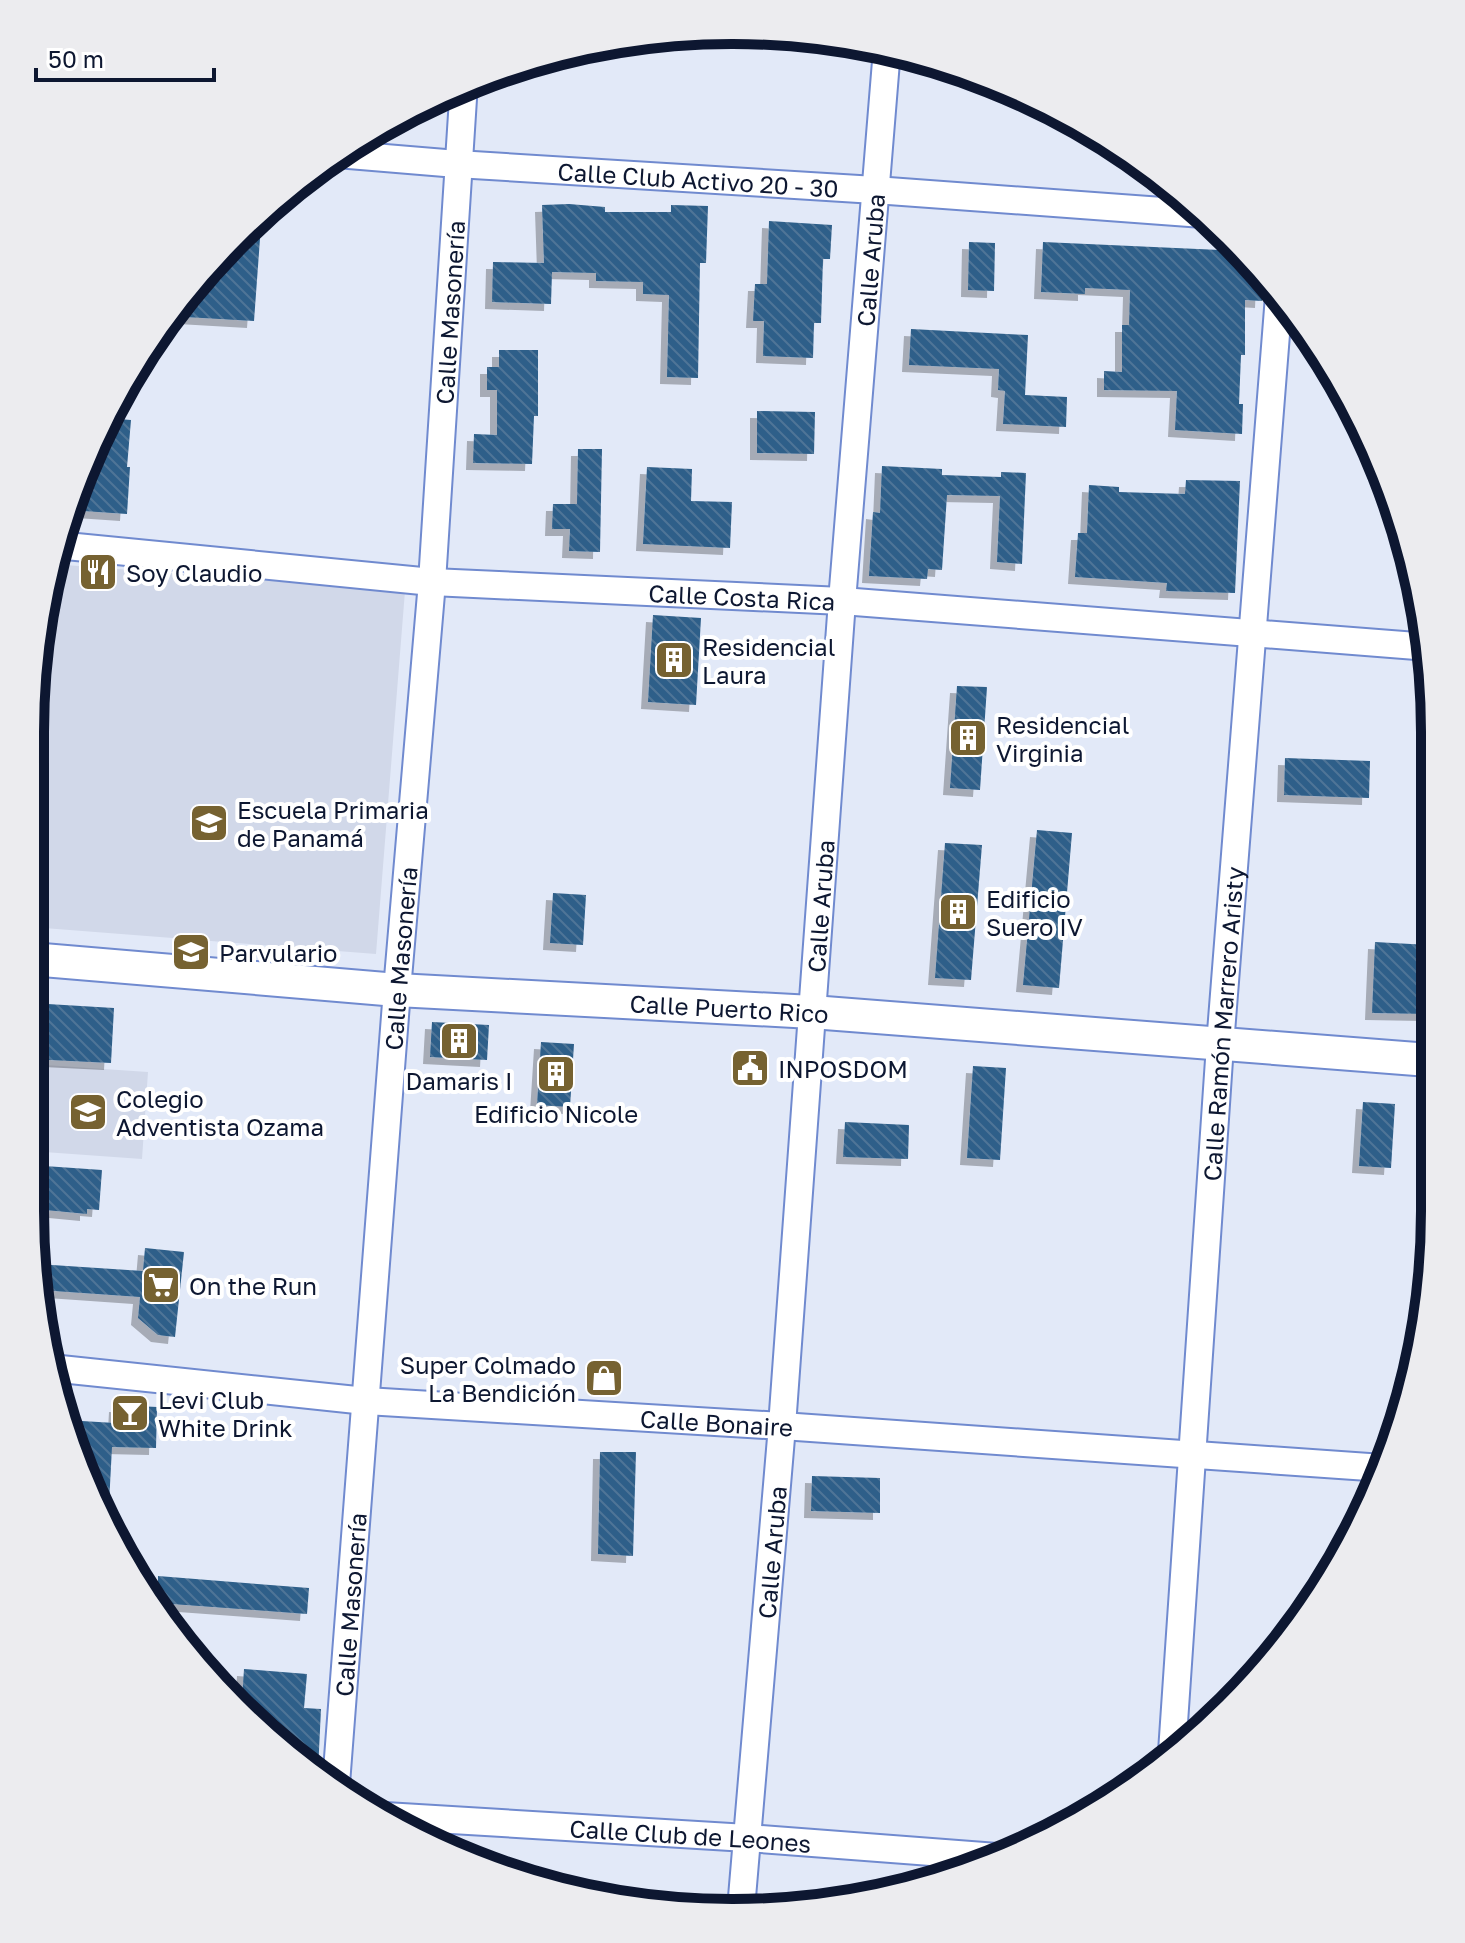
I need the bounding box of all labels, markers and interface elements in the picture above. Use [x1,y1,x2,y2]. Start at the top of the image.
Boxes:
scale bar [36,32,214,82]
text: 50 m [48,44,104,73]
street label: Calle Club Activo 20 - 30 [557,156,839,202]
street label: Calle Aruba [850,192,890,328]
street label: Calle Masonería [429,219,470,405]
restaurant icon: Soy Claudio [77,551,119,593]
place label: Soy Claudio [126,558,262,587]
street label: Calle Costa Rica [648,578,836,615]
place label: Residencial Laura [702,632,835,689]
building icon: Residencial Laura [653,639,695,681]
place label: Residencial Virginia [996,710,1129,767]
building icon: Residencial Virginia [947,717,989,759]
place label: Escuela Primaria de Panamá [237,795,429,852]
school or university icon: Escuela Primaria de Panamá [188,802,230,844]
street label: Calle Aruba [801,839,839,974]
street label: Calle Masonería [378,865,422,1051]
street label: Calle Ramón Marrero Aristy [1196,865,1249,1182]
place label: Edificio Suero IV [986,884,1083,941]
building icon: Edificio Suero IV [937,891,979,933]
school or university icon: Parvulario [170,931,212,973]
place label: Parvulario [219,938,338,967]
street label: Calle Puerto Rico [629,988,830,1028]
building icon: Damaris I [438,1020,480,1062]
public building icon: INPOSDOM [729,1047,771,1089]
building icon: Edificio Nicole [535,1053,577,1095]
place label: INPOSDOM [778,1054,908,1083]
place label: Damaris I [405,1066,513,1095]
place label: Colegio Adventista Ozama [116,1084,324,1141]
school or university icon: Colegio Adventista Ozama [67,1091,109,1133]
place label: Edificio Nicole [474,1099,638,1128]
supermarket icon: On the Run [140,1264,182,1306]
place label: On the Run [189,1271,317,1300]
place label: Super Colmado La Bendición [400,1350,576,1407]
shop icon: Super Colmado La Bendición [583,1357,625,1399]
place label: Levi Club White Drink [158,1385,293,1442]
bar icon: Levi Club White Drink [109,1392,151,1434]
street label: Calle Bonaire [639,1403,794,1441]
street label: Calle Aruba [751,1485,791,1620]
street label: Calle Masonería [328,1512,371,1698]
street label: Calle Club de Leones [569,1813,812,1857]

